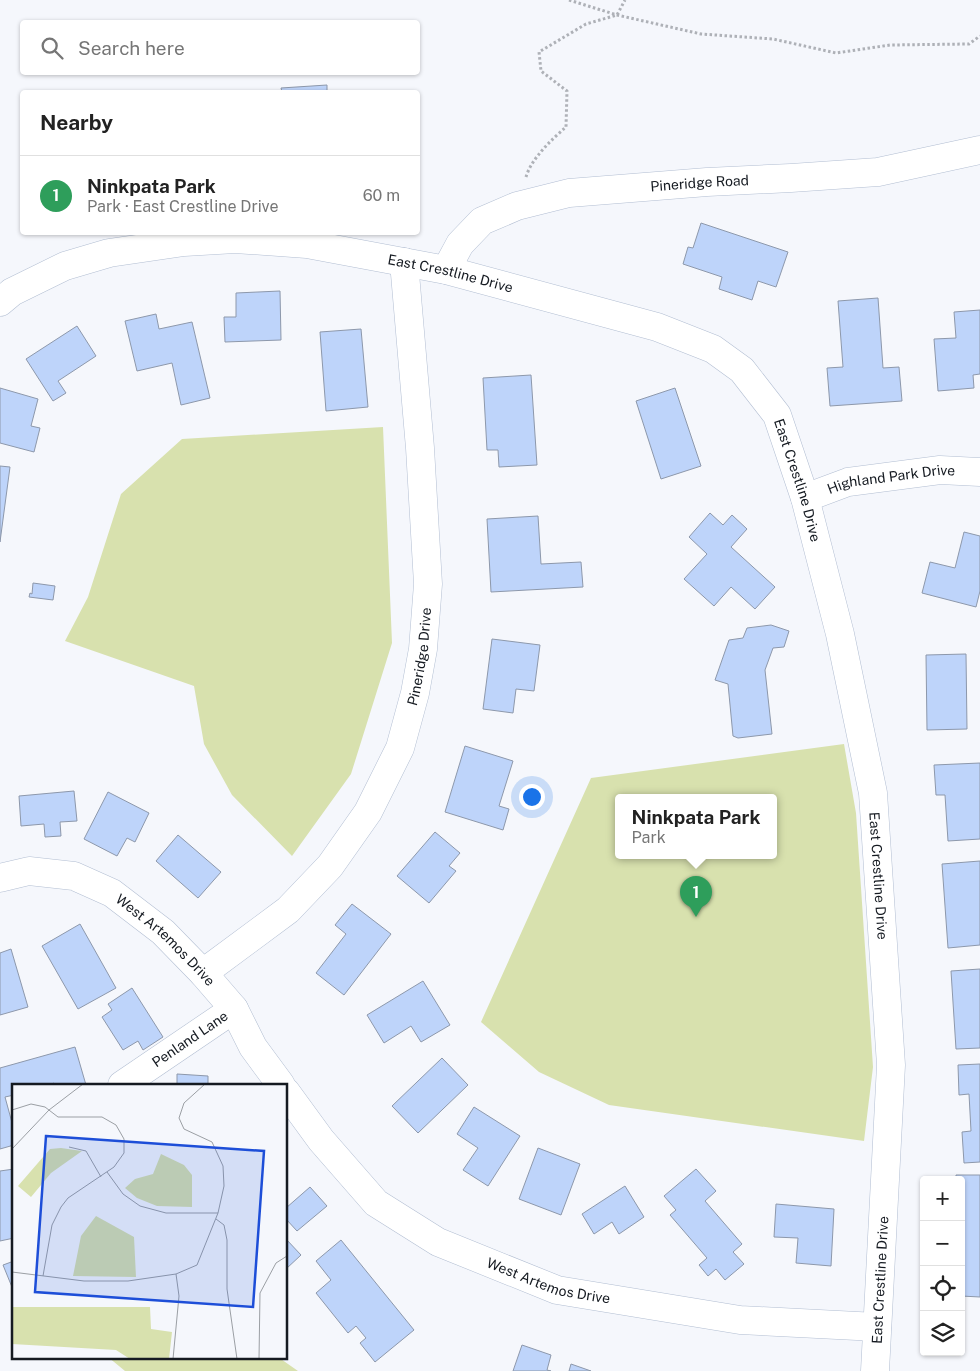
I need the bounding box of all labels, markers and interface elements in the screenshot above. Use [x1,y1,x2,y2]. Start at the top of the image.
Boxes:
search box [20,20,420,75]
icon: search [38,34,66,62]
text: Search here [78,37,185,59]
text: Nearby [40,110,113,135]
street label: Pineridge Road [650,172,749,194]
text: Ninkpata Park [87,175,216,197]
text: 1 [53,186,59,205]
text: 60 m [363,186,400,205]
text: Park · East Crestline Drive [87,197,279,216]
street label: East Crestline Drive [387,251,515,296]
street label: East Crestline Drive [771,417,824,543]
street label: Highland Park Drive [825,462,956,497]
street label: Pineridge Drive [404,607,434,707]
your location [519,784,545,810]
popup [615,794,777,859]
text: Ninkpata Park [632,806,760,828]
street label: East Crestline Drive [866,811,891,940]
text: Park [632,828,666,847]
pin: 1 [680,876,712,917]
street label: West Artemos Drive [113,891,218,989]
street label: Penland Lane [149,1008,231,1070]
inset map [12,1084,288,1358]
map controls [920,1176,965,1356]
button: + [920,1176,965,1221]
street label: East Crestline Drive [869,1216,891,1344]
button: − [920,1221,965,1266]
street label: West Artemos Drive [484,1255,611,1307]
button: locate [920,1266,965,1311]
button: layers [920,1311,965,1356]

